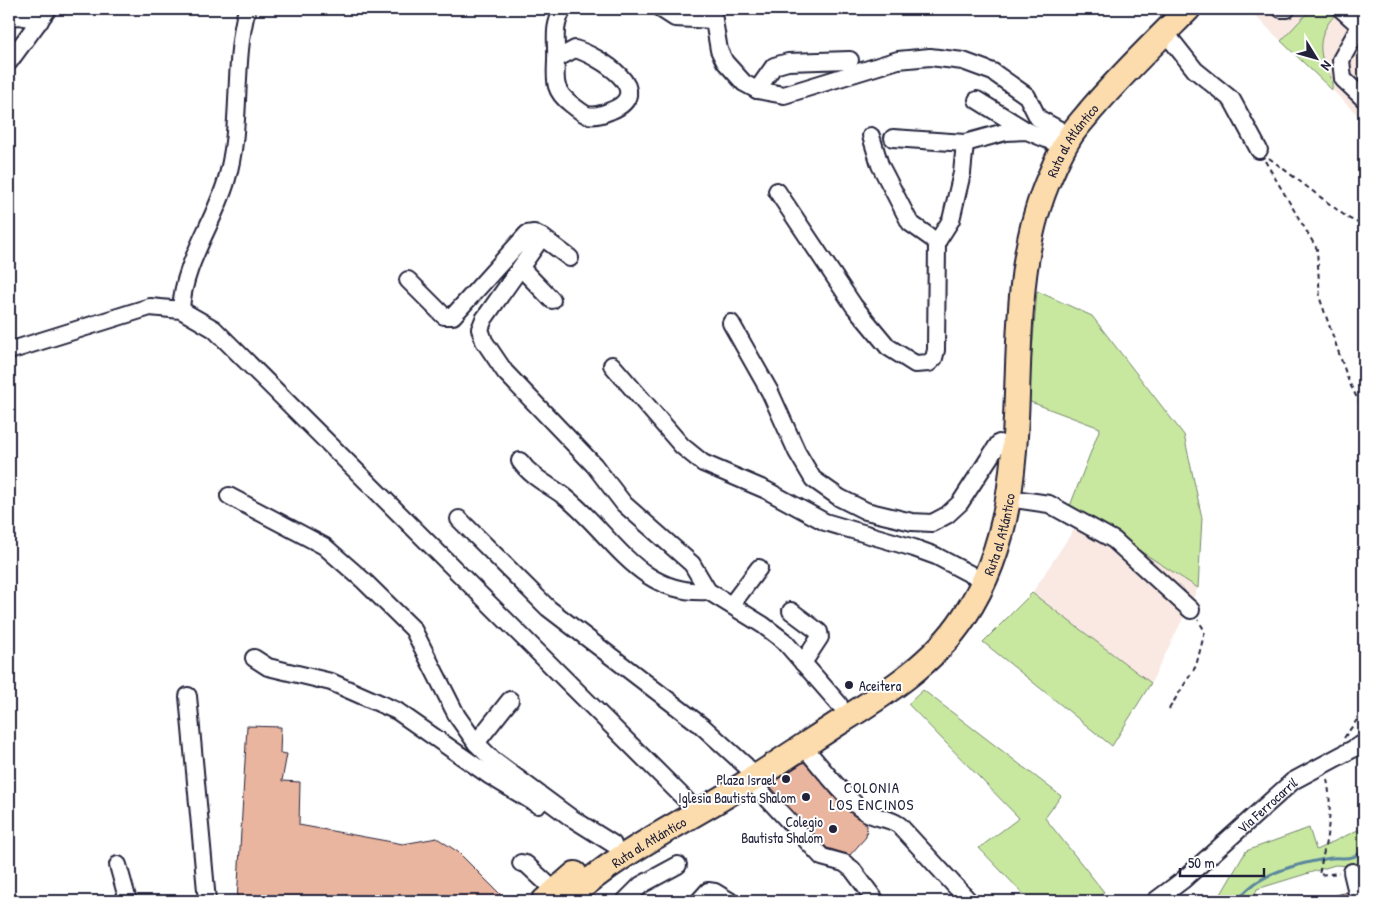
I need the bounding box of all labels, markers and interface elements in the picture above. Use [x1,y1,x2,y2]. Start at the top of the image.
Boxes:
north arrow [1290,32,1340,82]
text: N [1317,57,1337,75]
street label: Ruta al Atlántico [1041,99,1102,180]
street label: Ruta al Atlántico [978,492,1018,578]
place label: Aceitera [859,676,902,695]
marker: Aceitera [843,679,855,691]
place label: Plaza Israel [717,770,776,789]
street label: Via Ferrocarril [1233,771,1300,837]
marker: Plaza Israel [780,773,792,785]
district label: COLONIA LOS ENCINOS [830,777,914,815]
place label: Iglesia Bautista Shalom [678,788,796,808]
marker: Iglesia Bautista Shalom [800,791,812,803]
street label: Ruta al Atlántico [607,811,690,871]
place label: Colegio Bautista Shalom [741,812,823,847]
marker: Colegio Bautista Shalom [827,823,839,835]
scale bar [1180,845,1264,877]
text: 50 m [1188,852,1215,873]

